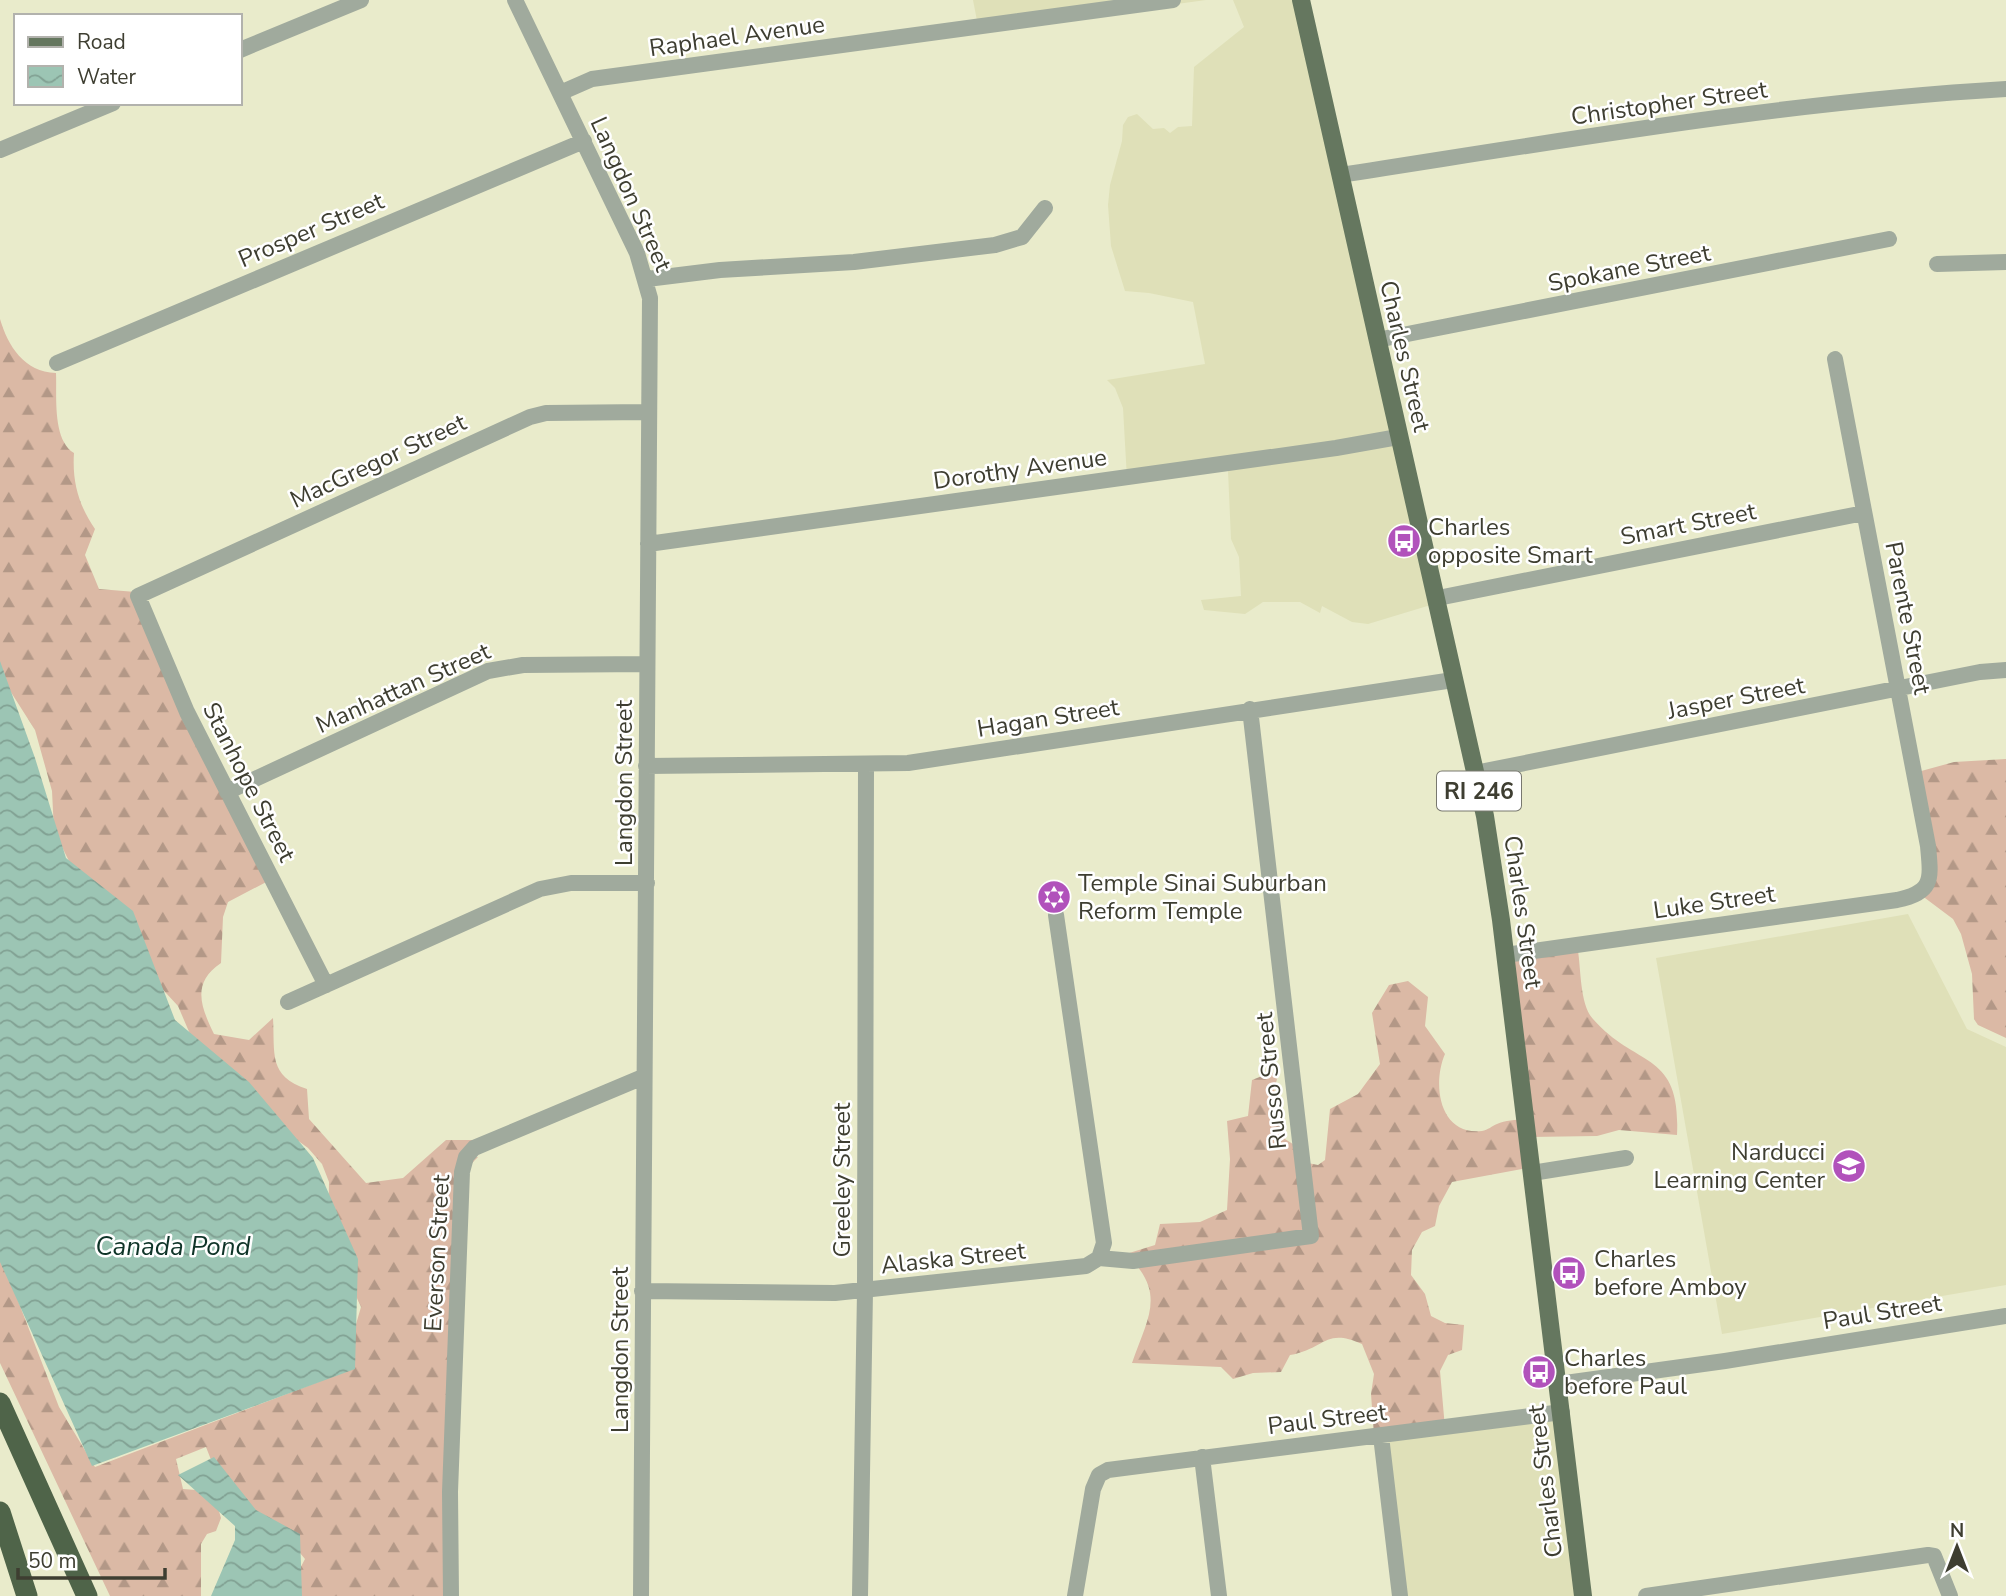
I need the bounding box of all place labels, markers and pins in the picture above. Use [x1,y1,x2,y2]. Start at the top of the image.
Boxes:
place label: Charles opposite Smart [1428,511,1593,571]
bus stop icon: Charles opposite Smart [1385,522,1423,560]
place label: Temple Sinai Suburban Reform Temple [1078,867,1327,927]
synagogue icon: Temple Sinai Suburban Reform Temple [1035,878,1073,916]
place label: Narducci Learning Center [1654,1136,1825,1196]
school or university icon: Narducci Learning Center [1830,1147,1868,1185]
place label: Charles before Amboy [1594,1243,1747,1303]
bus stop icon: Charles before Amboy [1550,1254,1588,1292]
place label: Charles before Paul [1564,1342,1687,1402]
bus stop icon: Charles before Paul [1520,1353,1558,1391]

